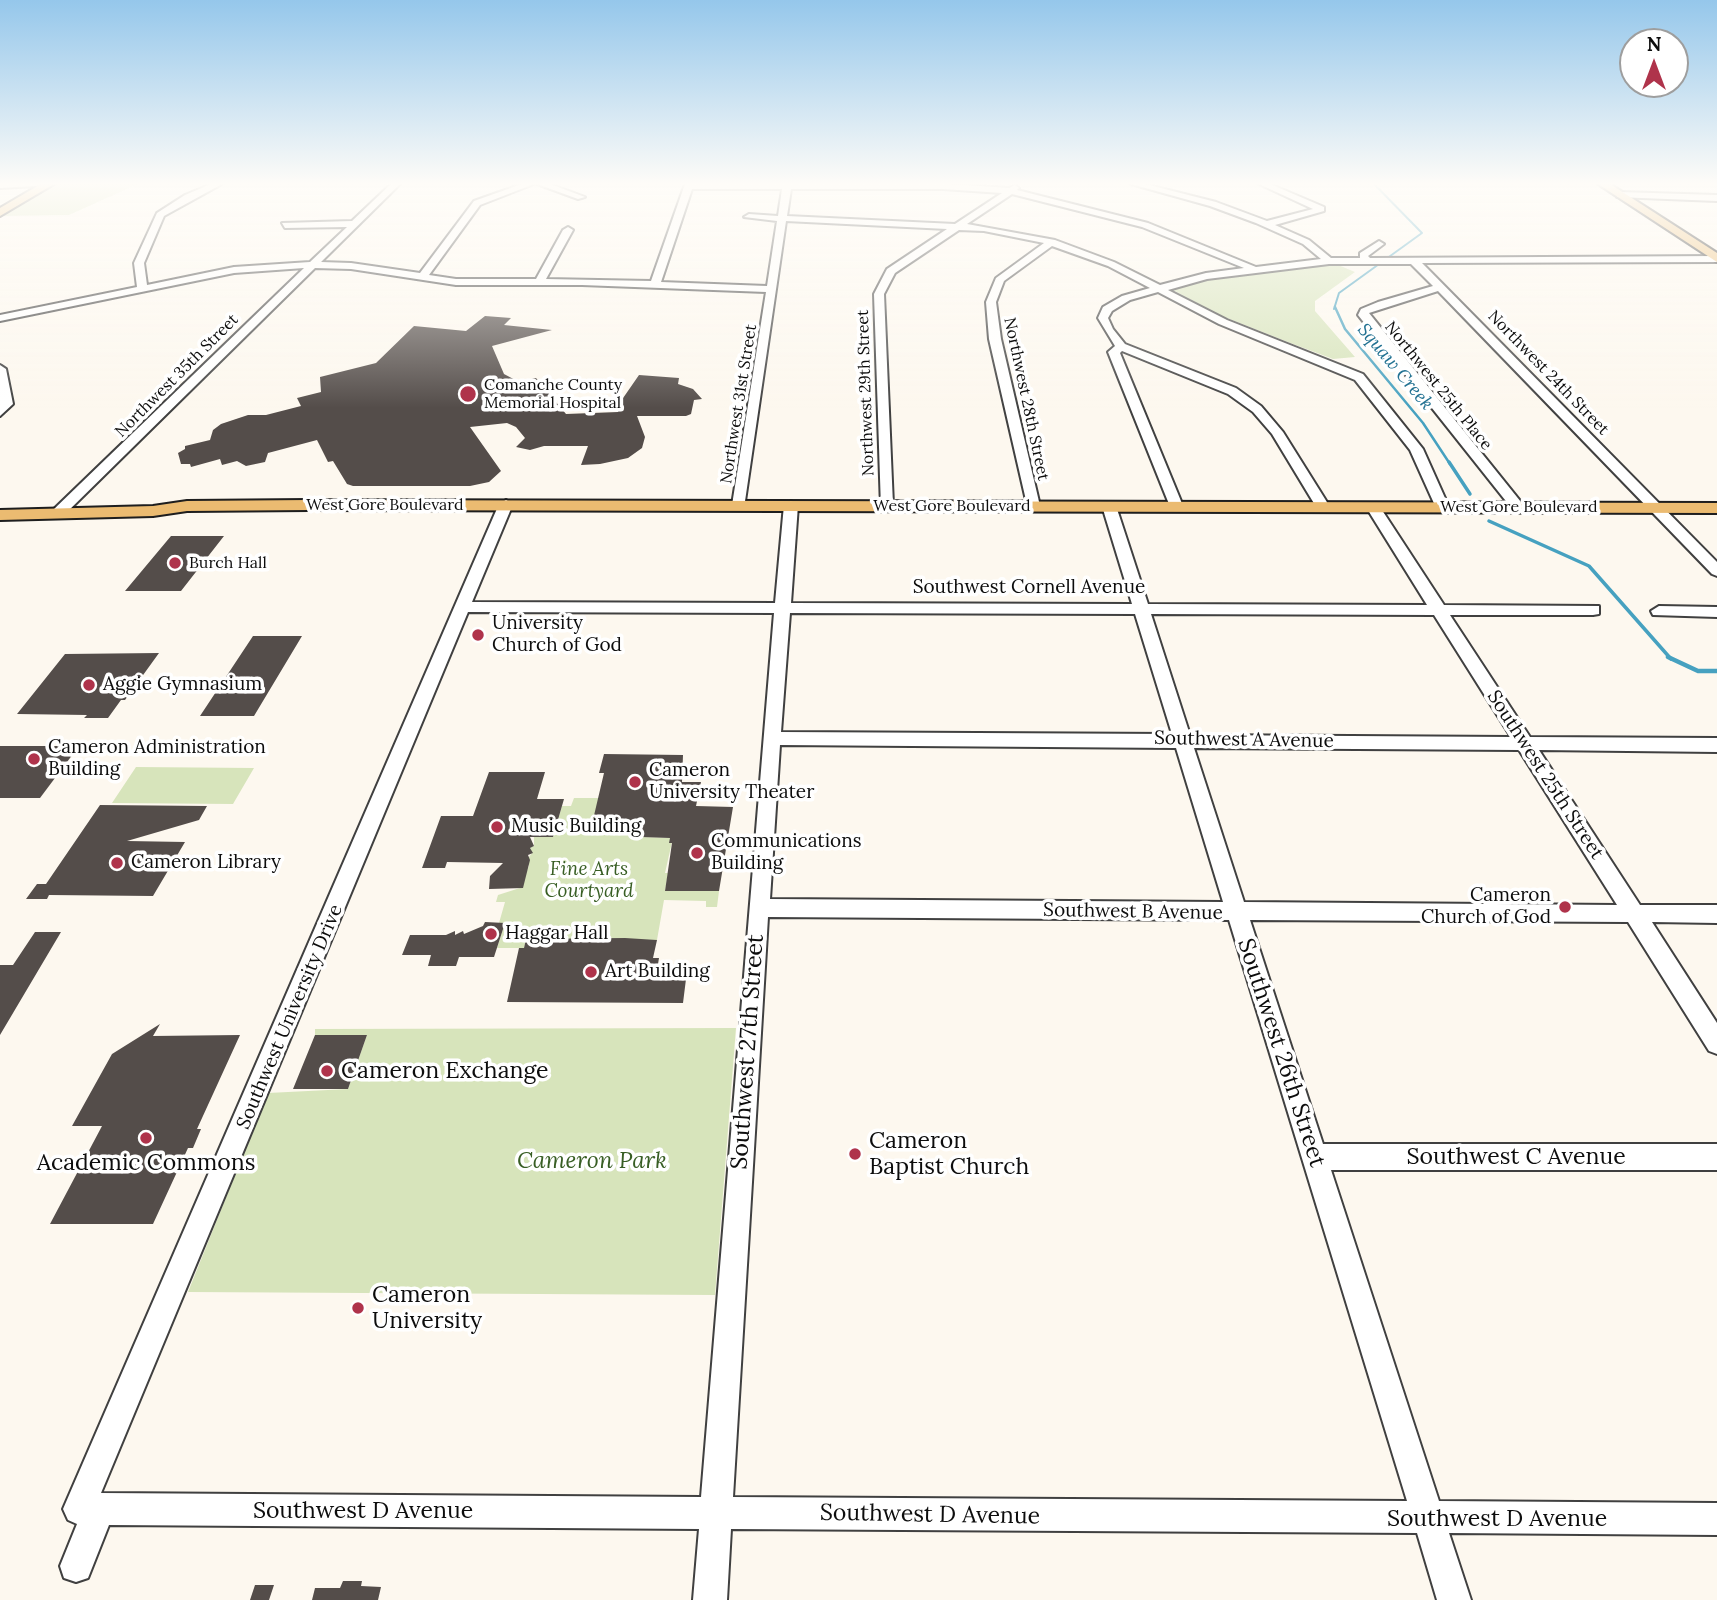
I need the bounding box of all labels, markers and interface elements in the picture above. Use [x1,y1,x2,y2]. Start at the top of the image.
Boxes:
north arrow [1619,28,1689,98]
text: N [1647,32,1661,56]
street label: Northwest 24th Street [1484,307,1612,439]
street label: Northwest 35th Street [111,310,243,442]
street label: Northwest 29th Street [854,310,878,476]
street label: Northwest 28th Street [999,316,1053,482]
street label: Northwest 25th Place [1380,318,1496,454]
water label: Squaw Creek [1353,319,1437,415]
street label: Northwest 31st Street [717,323,761,485]
place label: Comanche County Memorial Hospital [484,375,622,413]
marker: Comanche County Memorial Hospital [458,384,478,404]
street label: West Gore Boulevard [306,495,464,515]
street label: West Gore Boulevard [873,496,1031,516]
street label: West Gore Boulevard [1440,497,1598,517]
place label: Burch Hall [189,553,267,573]
marker: Burch Hall [167,555,183,571]
street label: Southwest Cornell Avenue [913,577,1145,599]
place label: University Church of God [492,613,622,657]
marker: University Church of God [470,627,486,643]
place label: Aggie Gymnasium [103,674,262,696]
marker: Aggie Gymnasium [81,677,97,693]
street label: Southwest 25th Street [1482,686,1608,864]
street label: Southwest A Avenue [1154,727,1334,753]
place label: Cameron Administration Building [48,737,266,781]
marker: Cameron Administration Building [26,751,42,767]
place label: Cameron University Theater [649,760,814,804]
marker: Cameron University Theater [627,774,643,790]
place label: Music Building [511,816,641,838]
marker: Music Building [489,819,505,835]
place label: Communications Building [711,831,861,875]
marker: Communications Building [689,845,705,861]
place label: Cameron Library [131,852,281,874]
marker: Cameron Library [109,855,125,871]
park label: Fine Arts Courtyard [545,859,633,903]
place label: Cameron Church of God [1421,885,1551,929]
street label: Southwest B Avenue [1043,899,1223,925]
marker: Cameron Church of God [1557,899,1573,915]
street label: Southwest University Drive [232,901,348,1133]
place label: Haggar Hall [505,923,608,945]
marker: Haggar Hall [483,926,499,942]
street label: Southwest 27th Street [726,933,770,1171]
street label: Southwest 26th Street [1231,935,1331,1171]
place label: Art Building [605,961,710,983]
marker: Art Building [583,964,599,980]
place label: Cameron Exchange [341,1057,549,1085]
marker: Cameron Exchange [319,1063,335,1079]
place label: Cameron Baptist Church [869,1127,1029,1181]
marker: Academic Commons [138,1130,154,1146]
street label: Southwest C Avenue [1406,1143,1626,1171]
marker: Cameron Baptist Church [847,1146,863,1162]
park label: Cameron Park [517,1147,667,1175]
place label: Academic Commons [37,1149,255,1177]
place label: Cameron University [372,1281,482,1335]
marker: Cameron University [350,1300,366,1316]
street label: Southwest D Avenue [253,1497,473,1525]
street label: Southwest D Avenue [820,1499,1040,1531]
street label: Southwest D Avenue [1387,1505,1607,1533]

